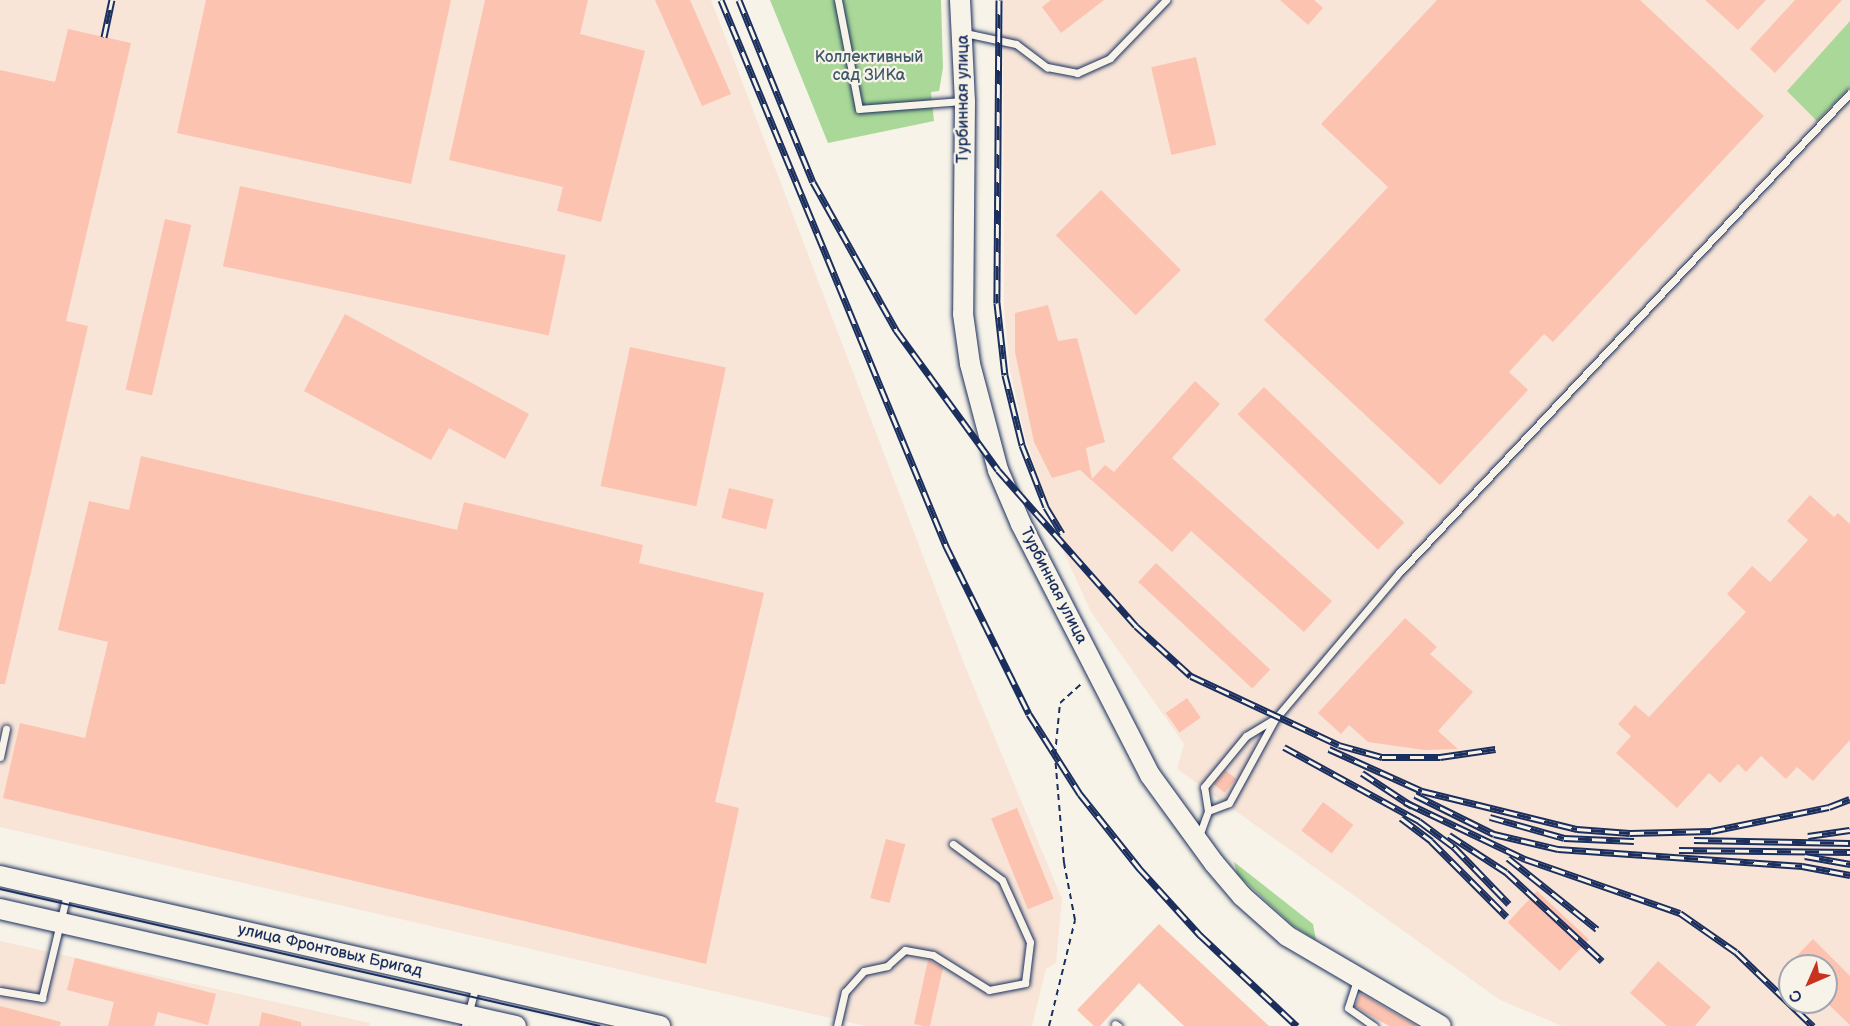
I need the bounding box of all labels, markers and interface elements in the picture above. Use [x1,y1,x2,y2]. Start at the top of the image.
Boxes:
street label: Турбинная улица [954,35,974,163]
park label: Коллективный сад ЗИКа [815,48,923,86]
street label: Турбинная улица [1015,524,1091,648]
street label: улица Фронтовых Бригад [236,920,424,982]
north arrow [1778,954,1838,1014]
text: С [1786,985,1807,1006]

